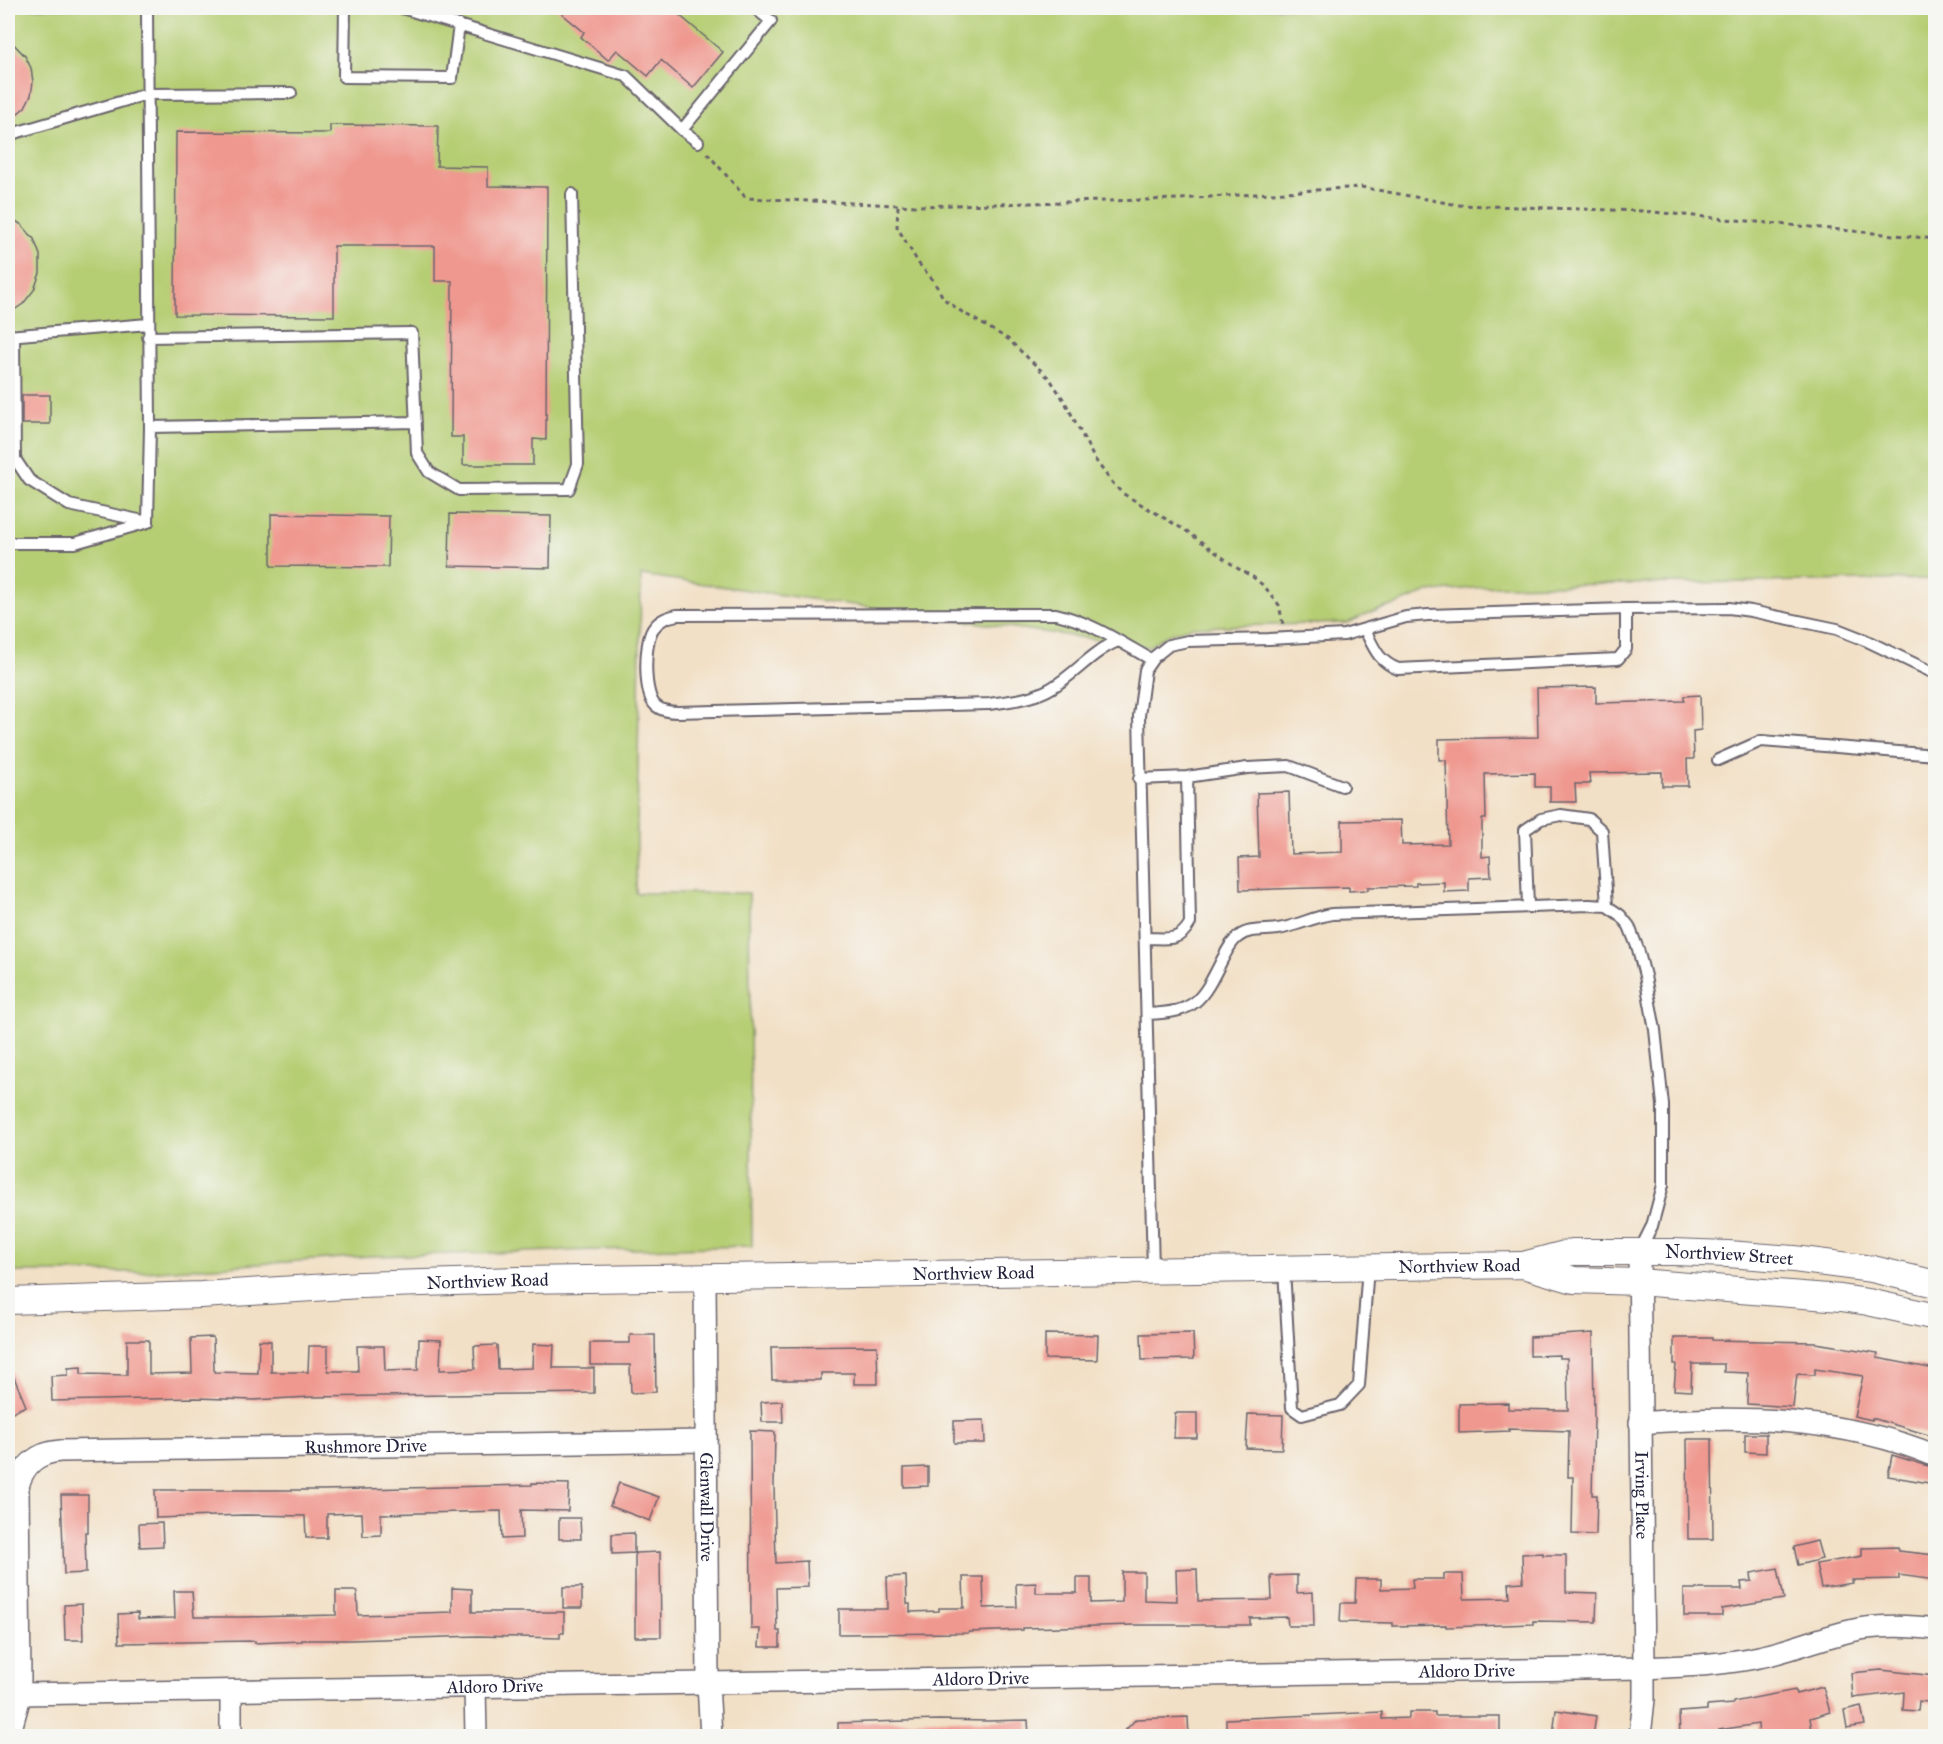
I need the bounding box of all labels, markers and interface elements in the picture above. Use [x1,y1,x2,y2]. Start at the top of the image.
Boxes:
street label: Northview Street [1665,1241,1795,1270]
street label: Northview Road [1398,1254,1521,1278]
street label: Northview Road [912,1261,1035,1285]
street label: Northview Road [426,1269,549,1294]
street label: Rushmore Drive [304,1434,427,1458]
street label: Irving Place [1630,1451,1653,1539]
street label: Glenwall Drive [695,1452,718,1562]
street label: Aldoro Drive [1417,1659,1515,1683]
street label: Aldoro Drive [931,1667,1029,1690]
street label: Aldoro Drive [446,1675,543,1698]

